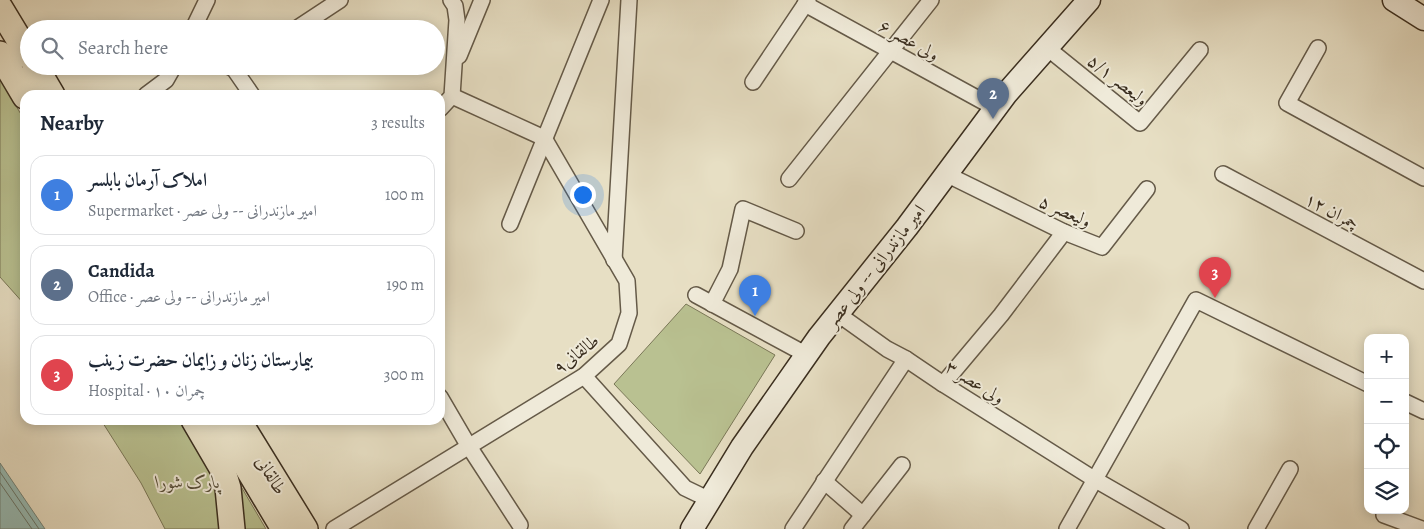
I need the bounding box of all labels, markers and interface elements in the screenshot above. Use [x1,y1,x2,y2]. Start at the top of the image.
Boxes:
street label: ولی عصر ۶ [875,14,943,66]
search box [20,20,445,75]
icon: search [38,34,66,62]
text: Search here [78,35,168,61]
street label: ولیعصر ۵/۱ [1083,49,1153,111]
pin: 2 [977,78,1009,119]
text: Nearby [40,109,103,137]
text: 3 results [371,112,425,134]
text: املاک آرمان بابلسر [88,167,207,193]
your location [570,182,596,208]
text: 1 [54,184,60,206]
text: 100 m [385,184,424,206]
street label: چمران ۱۲ [1301,187,1363,235]
street label: ولیعصر ۵ [1035,189,1095,233]
street label: امیر مازندرانی -- ولی عصر [818,199,931,334]
text: Supermarket · امیر مازندرانی -- ولی عصر [88,200,317,222]
pin: 3 [1199,257,1231,298]
text: Candida [88,258,155,284]
text: 2 [53,274,61,296]
text: 190 m [386,274,424,296]
pin: 1 [739,275,771,316]
text: Office · امیر مازندرانی -- ولی عصر [88,286,270,308]
street label: طالقانی۹ [548,328,604,380]
map controls [1364,334,1409,514]
button: + [1364,334,1409,379]
text: بیمارستان زنان و زایمان حضرت زینب [88,347,313,373]
street label: ولی عصر ۳ [941,354,1009,410]
text: 3 [54,364,60,386]
text: 300 m [384,364,424,386]
button: − [1364,379,1409,424]
text: Hospital · چمران ۱۰ [88,380,205,402]
button: locate [1364,424,1409,469]
street label: طالقانی [250,451,292,499]
button: layers [1364,469,1409,514]
park label: پارک شورا [155,470,222,495]

